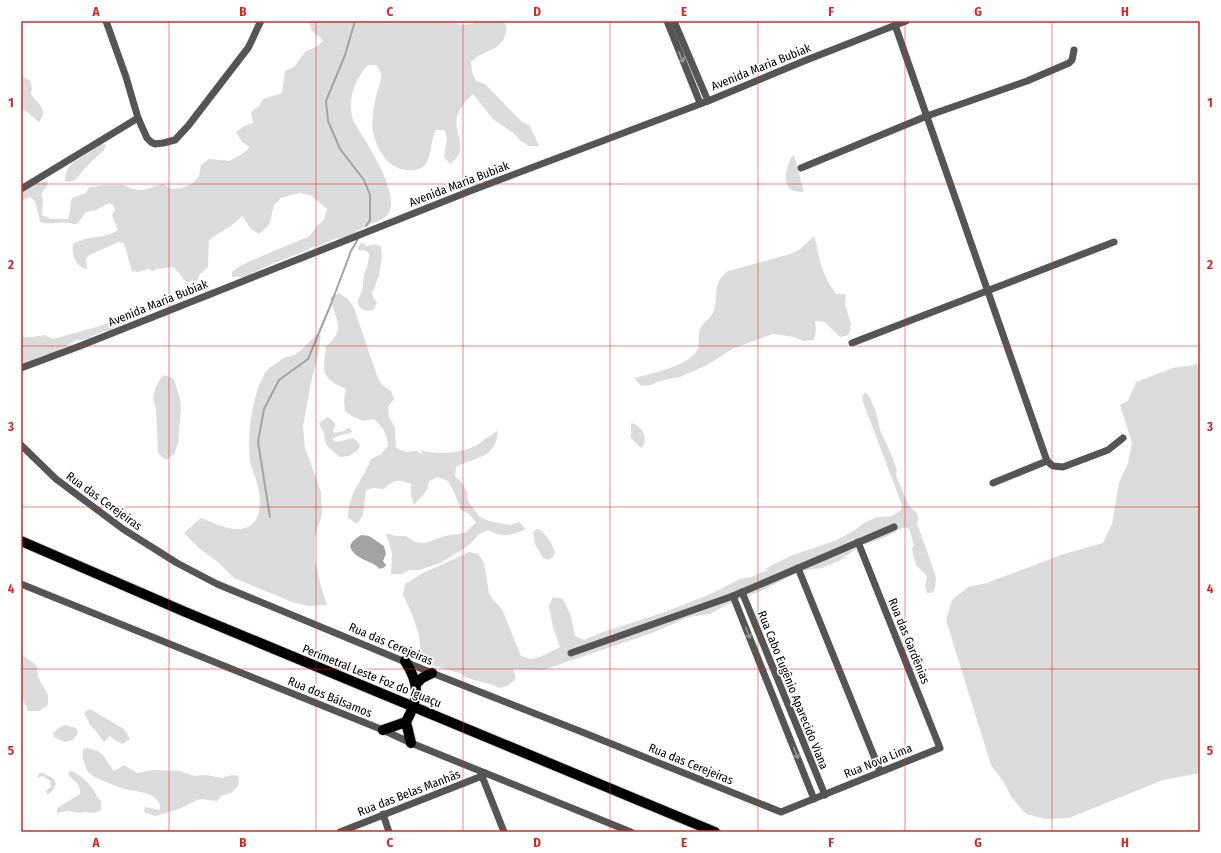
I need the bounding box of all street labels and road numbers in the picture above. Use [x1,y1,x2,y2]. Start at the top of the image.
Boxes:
street label: Avenida Maria Bubiak [709,40,813,93]
street label: Avenida Maria Bubiak [407,158,511,210]
street label: Avenida Maria Bubiak [106,276,210,329]
street label: Rua das Cerejeiras [63,469,145,533]
street label: Rua das Gardênias [885,596,933,686]
street label: Rua Cabo Eugênio Aparecido Viana [755,609,831,771]
street label: Rua das Cerejeiras [347,620,435,668]
street label: Perimetral Leste Foz do Iguaçu [300,642,444,710]
street label: Rua dos Bálsamos [286,674,374,720]
street label: Rua das Cerejeiras [647,741,735,787]
street label: Rua Nova Lima [842,741,914,781]
street label: Rua das Belas Manhãs [356,767,462,819]

